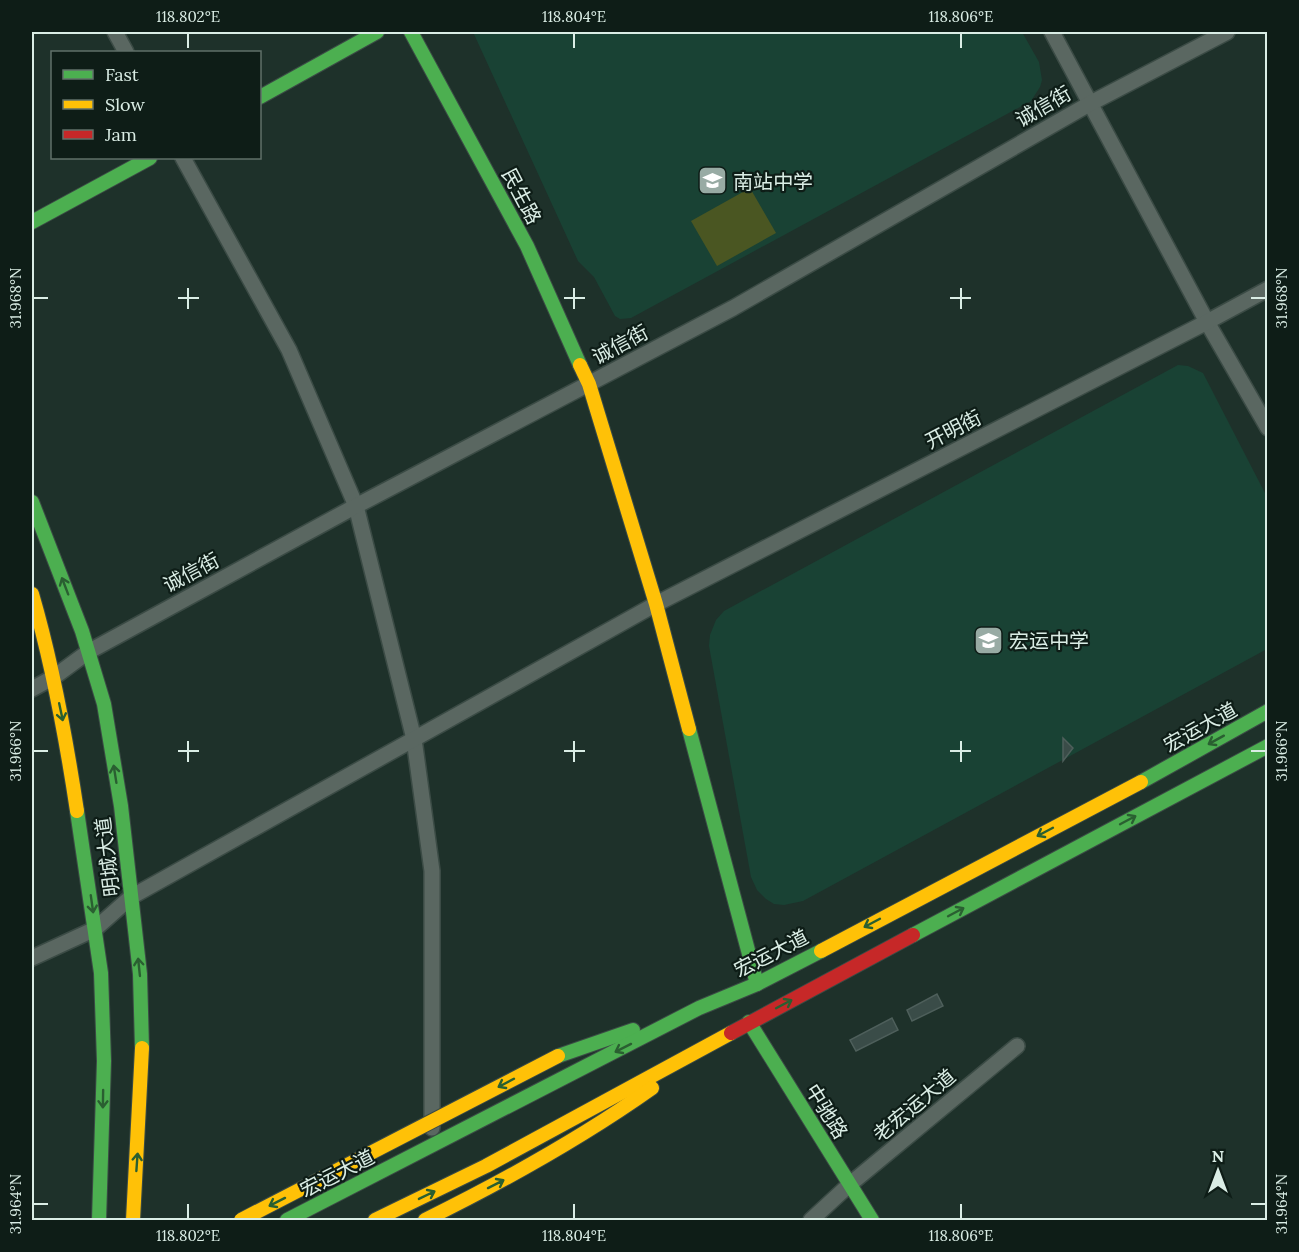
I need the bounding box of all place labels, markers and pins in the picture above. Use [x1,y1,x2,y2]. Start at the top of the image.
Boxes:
school or university icon: 南站中学 [696,165,728,197]
place label: 南站中学 [733,169,813,194]
school or university icon: 宏运中学 [972,624,1004,656]
place label: 宏运中学 [1009,628,1089,653]

